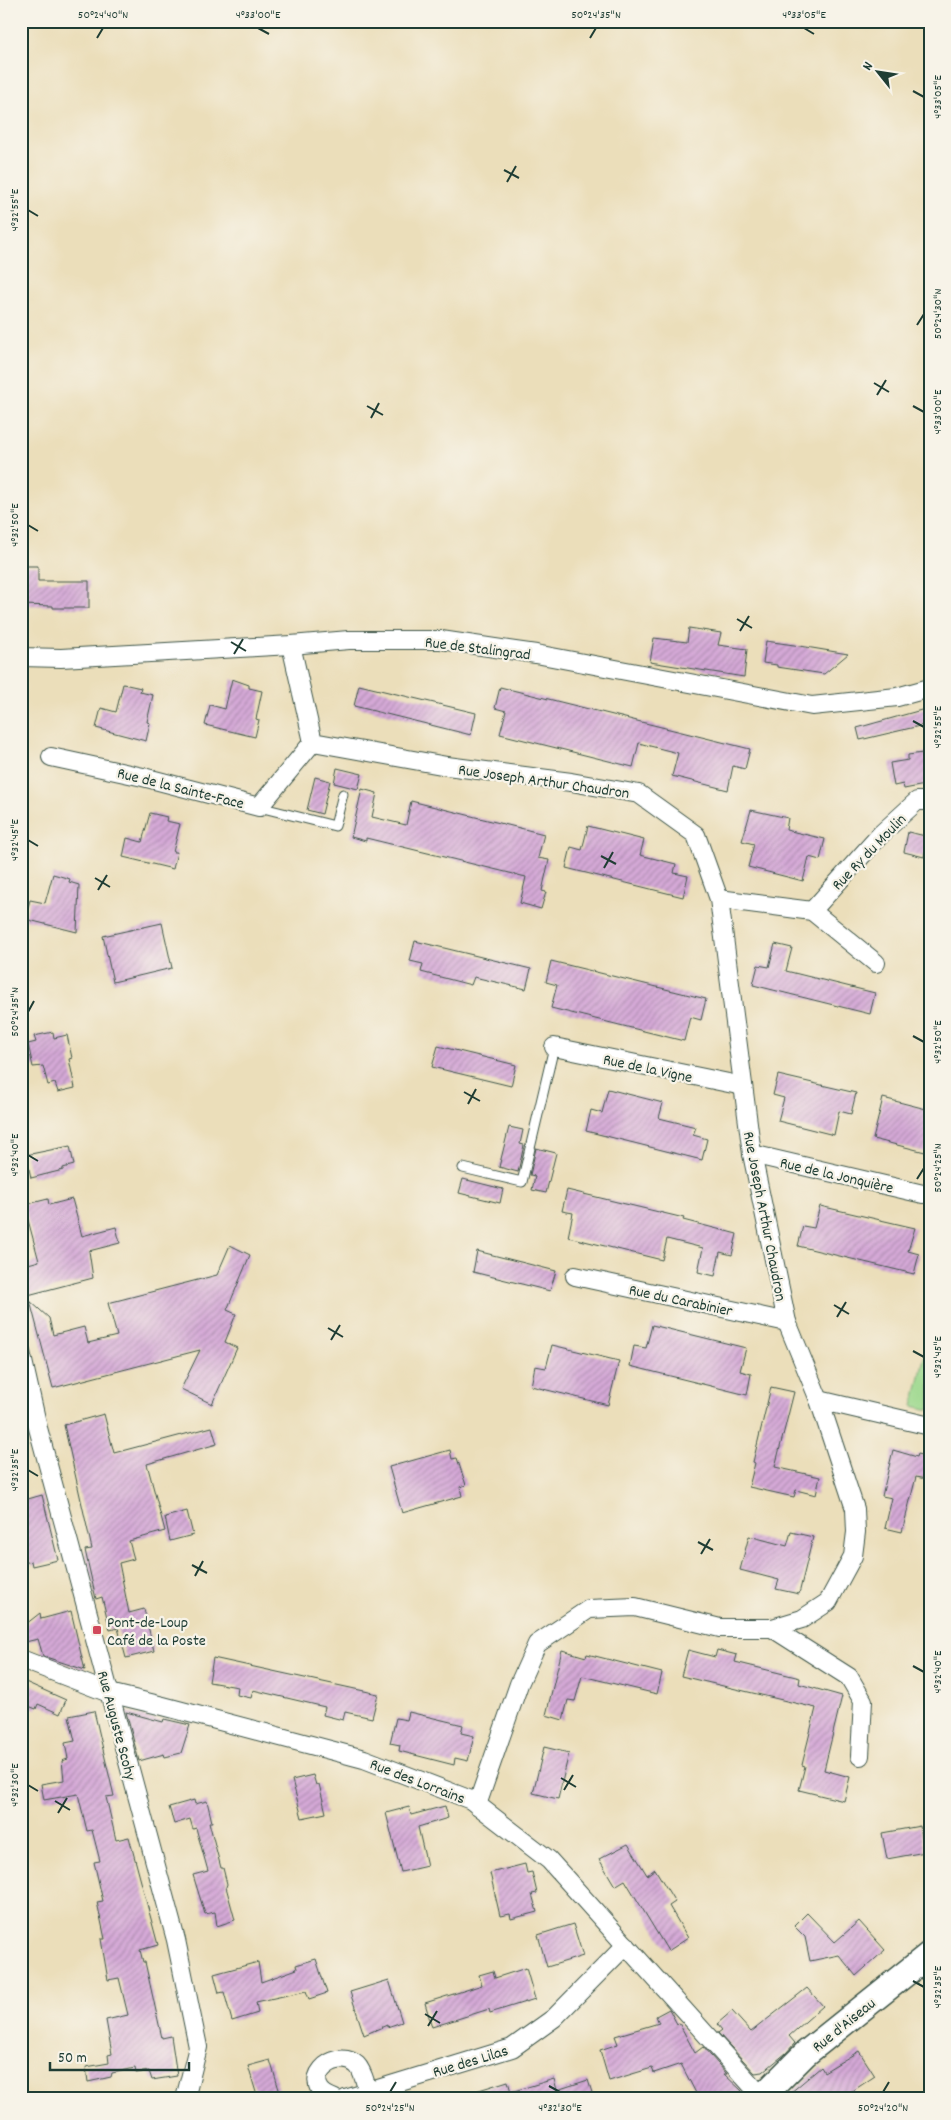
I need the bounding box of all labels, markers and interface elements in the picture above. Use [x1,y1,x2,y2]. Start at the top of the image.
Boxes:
text: 50°24'40"N [78,7,128,24]
text: 4°33'00"E [236,7,281,24]
text: 50°24'35"N [571,7,621,24]
text: 4°33'05"E [782,7,826,24]
north arrow [854,48,904,98]
text: N [858,58,879,74]
text: 4°33'05"E [930,75,947,119]
text: 4°32'55"E [7,188,24,231]
text: 50°24'30"N [930,289,947,339]
text: 4°33'00"E [930,389,947,434]
text: 4°32'50"E [7,503,24,547]
street label: Rue de Stalingrad [424,632,532,667]
text: 4°32'55"E [930,705,947,748]
street label: Rue Joseph Arthur Chaudron [457,759,631,806]
street label: Rue de la Sainte-Face [115,763,246,816]
street label: Rue Ry du Moulin [827,809,912,896]
text: 4°32'45"E [7,818,24,861]
text: 50°24'35"N [7,987,24,1037]
text: 4°32'50"E [930,1020,947,1064]
street label: Rue de la Vigne [601,1049,694,1090]
street label: Rue Joseph Arthur Chaudron [736,1130,791,1303]
text: 4°32'40"E [7,1133,24,1177]
text: 50°24'25"N [930,1143,947,1193]
street label: Rue de la Jonquière [777,1152,895,1201]
street label: Rue du Carabinier [627,1279,735,1324]
text: 4°32'45"E [930,1335,947,1378]
text: 4°32'35"E [7,1448,24,1491]
place label: Pont-de-Loup Café de la Poste [107,1612,206,1653]
marker: Pont-de-Loup Café de la Poste [91,1624,103,1636]
text: 4°32'40"E [930,1650,947,1694]
street label: Rue Auguste Scohy [90,1668,141,1784]
street label: Rue des Lorrains [366,1754,468,1811]
text: 4°32'30"E [7,1763,24,1807]
text: 4°32'35"E [930,1965,947,2008]
street label: Rue d'Aiseau [808,1993,881,2059]
scale bar [50,2040,189,2072]
street label: Rue des Lilas [430,2040,512,2085]
text: 50 m [58,2048,87,2070]
text: 50°24'25"N [365,2100,415,2117]
text: 4°32'30"E [538,2100,582,2117]
text: 50°24'20"N [858,2100,908,2117]

